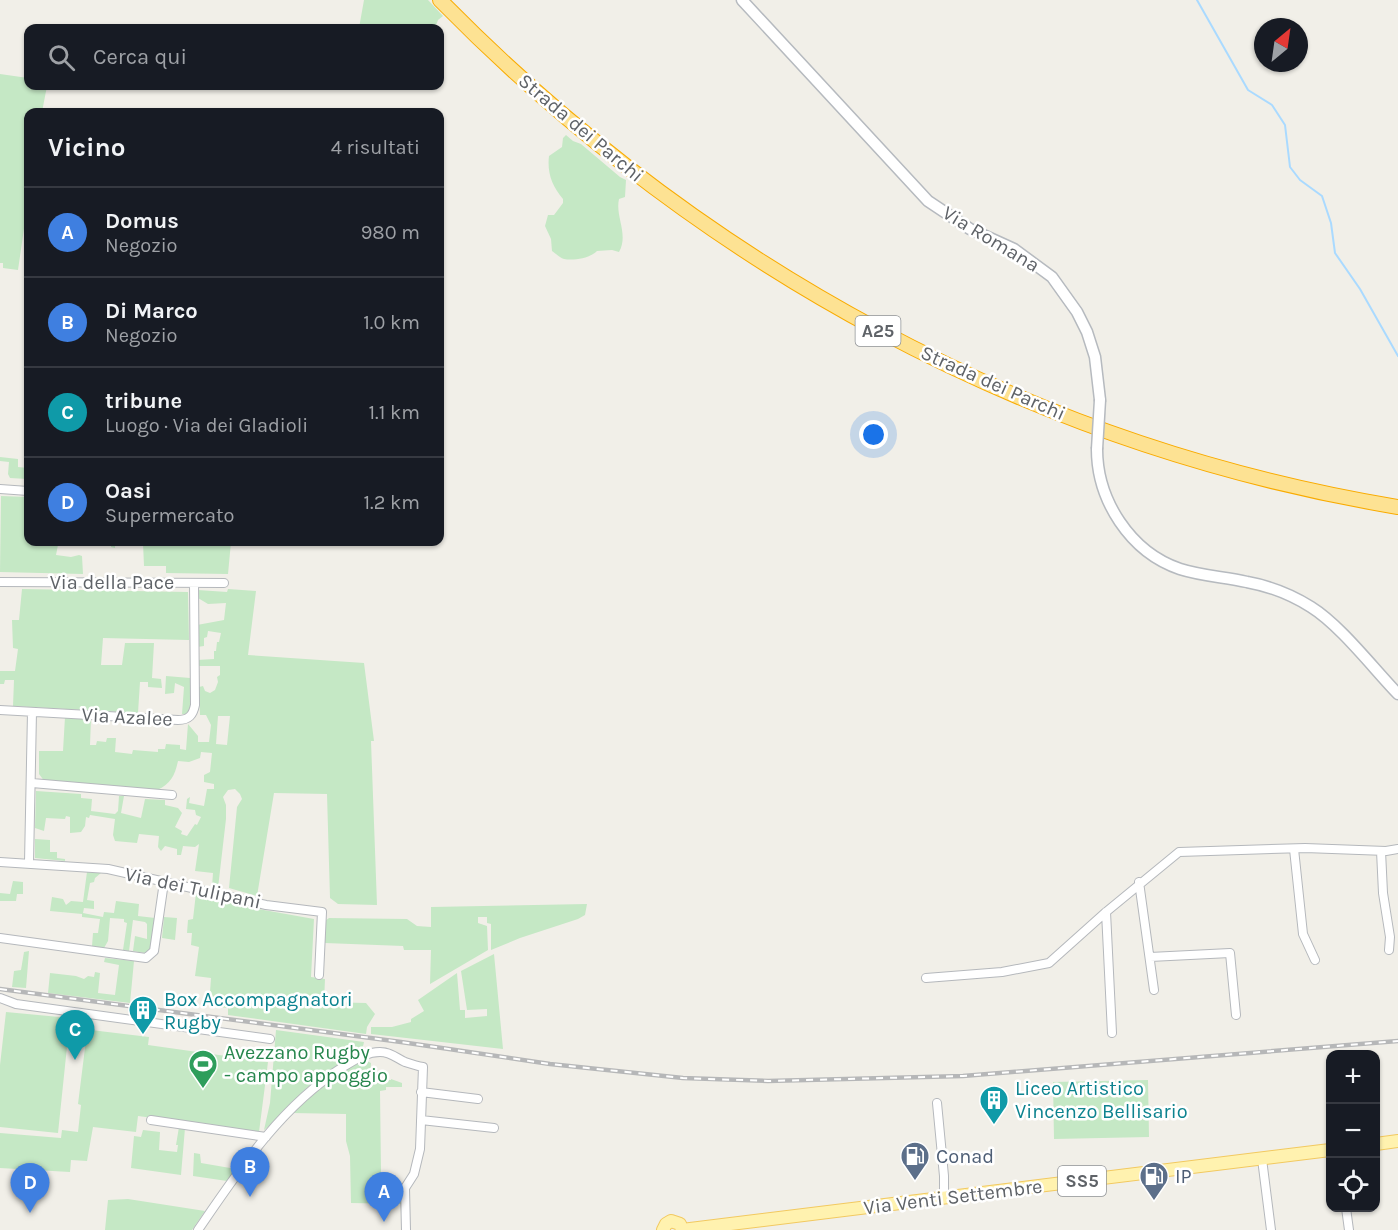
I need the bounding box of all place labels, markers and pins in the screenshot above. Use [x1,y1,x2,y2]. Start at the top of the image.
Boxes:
place label: Box Accompagnatori Rugby [164,988,353,1034]
building icon: Box Accompagnatori Rugby [127,994,159,1036]
pin: C [56,1010,94,1060]
place label: Avezzano Rugby - campo appoggio [224,1041,388,1087]
sports icon: Avezzano Rugby - campo appoggio [187,1048,219,1090]
place label: Liceo Artistico Vincenzo Bellisario [1015,1077,1188,1123]
building icon: Liceo Artistico Vincenzo Bellisario [978,1084,1010,1126]
fuel station icon: Conad [899,1140,931,1182]
place label: Conad [936,1145,994,1168]
pin: B [230,1148,270,1197]
fuel station icon: IP [1138,1160,1170,1202]
pin: D [10,1164,50,1213]
place label: IP [1175,1165,1192,1188]
pin: A [364,1172,404,1222]

